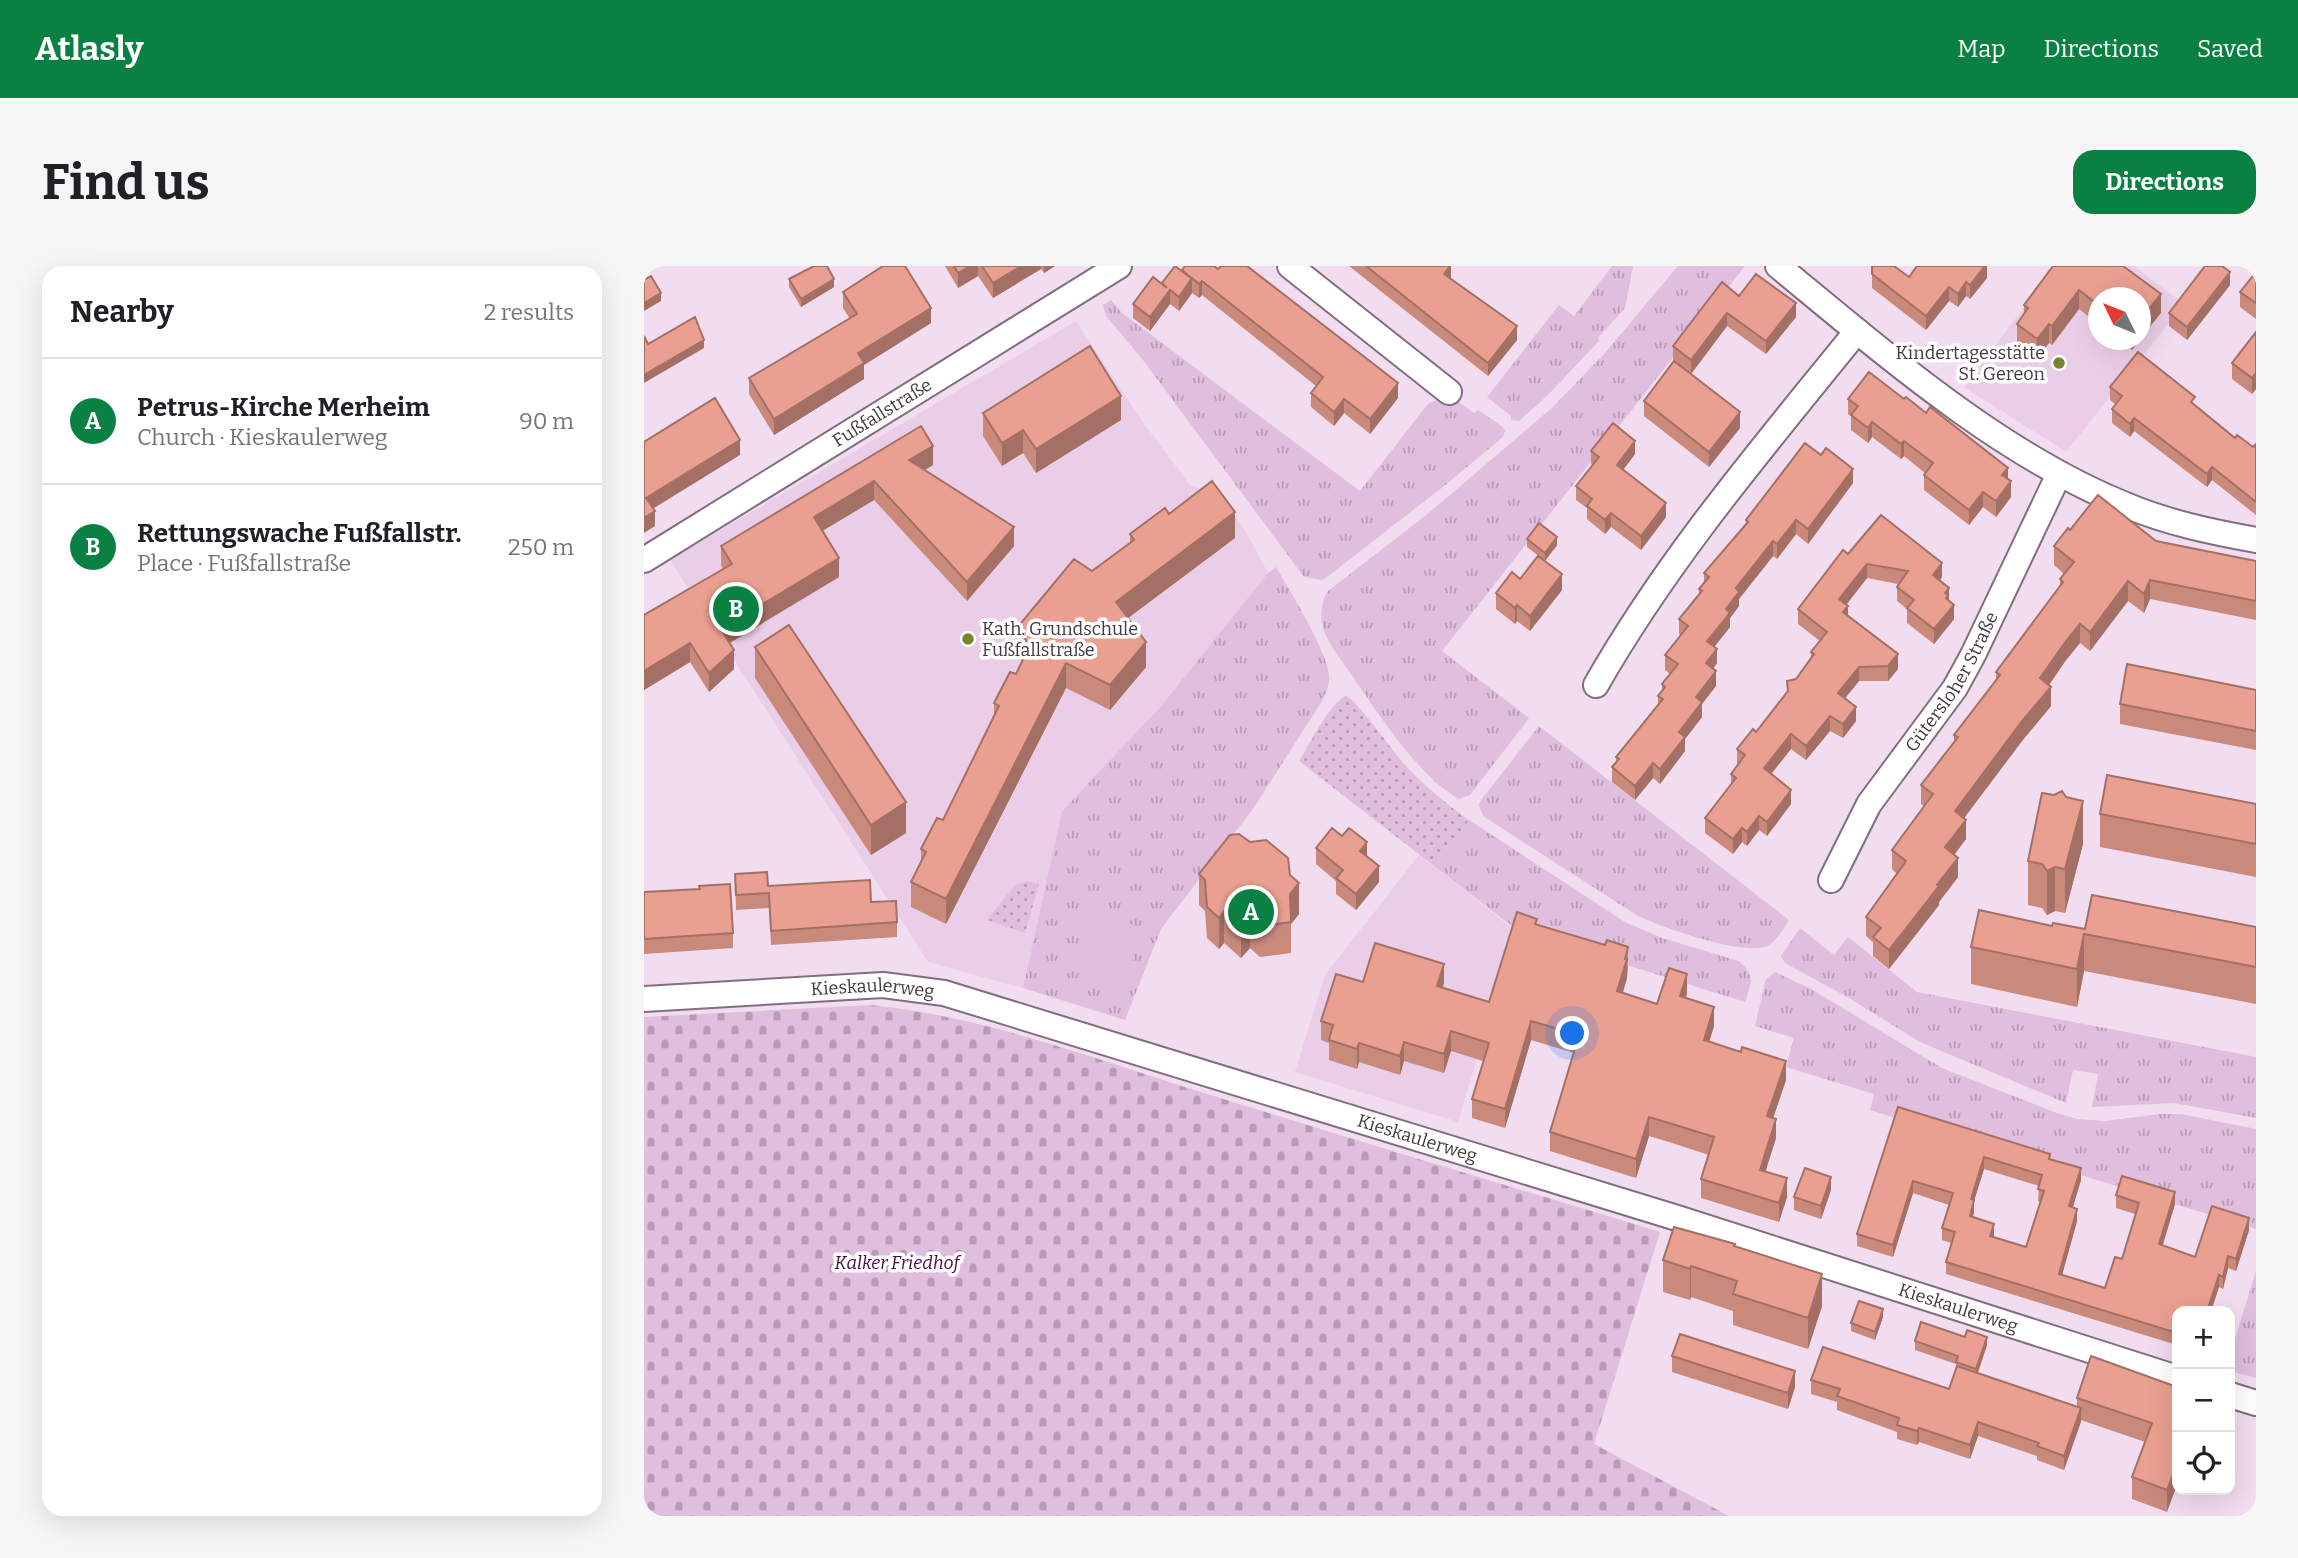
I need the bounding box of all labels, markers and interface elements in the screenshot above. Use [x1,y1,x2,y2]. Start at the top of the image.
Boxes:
text: Atlasly [35,29,144,69]
text: Map [1957,35,2006,63]
text: Directions [2044,35,2159,63]
text: Saved [2197,35,2263,63]
button: Directions [2073,150,2256,214]
text: Find us [42,153,210,212]
north arrow [2088,287,2151,350]
text: Nearby [70,294,174,330]
text: 2 results [484,298,574,326]
place label: Kindertagesstätte St. Gereon [1895,342,2046,385]
marker: Kindertagesstätte St. Gereon [2051,355,2067,371]
street label: Fußfallstraße [828,374,936,452]
text: Petrus-Kirche Merheim [137,392,430,423]
text: A [85,407,101,435]
text: 90 m [519,407,574,435]
text: Church · Kieskaulerweg [137,423,388,451]
text: Rettungswache Fußfallstr. [137,518,462,549]
text: B [86,533,100,561]
text: 250 m [508,533,574,561]
text: Place · Fußfallstraße [137,549,351,577]
pin: B [713,583,759,635]
street label: Gütersloher Straße [1900,608,2003,756]
place label: Kath. Grundschule Fußfallstraße [982,618,1138,661]
marker: Kath. Grundschule Fußfallstraße [960,631,976,647]
pin: A [1228,886,1274,938]
street label: Kieskaulerweg [810,974,936,1003]
your location [1555,1016,1589,1050]
street label: Kieskaulerweg [1355,1110,1480,1167]
park label: Kalker Friedhof [835,1252,963,1274]
street label: Kieskaulerweg [1896,1279,2021,1337]
map controls [2172,1306,2235,1495]
button: + [2172,1306,2235,1369]
button: − [2172,1369,2235,1432]
button: locate [2172,1432,2235,1495]

